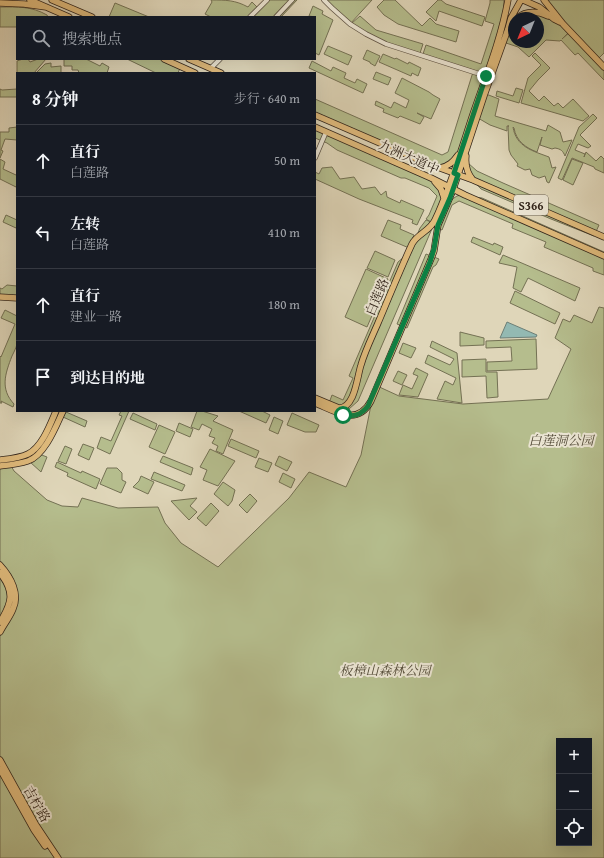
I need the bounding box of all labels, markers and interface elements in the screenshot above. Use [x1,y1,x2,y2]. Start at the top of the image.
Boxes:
north arrow [508,12,544,48]
search box [16,16,316,60]
icon: search [30,27,52,49]
text: 搜索地点 [62,28,122,49]
route end [477,67,495,85]
text: 8 分钟 [32,86,79,111]
text: 步行 · 640 m [234,89,300,108]
street label: 九洲大道中 [375,135,443,179]
text: 直行 [70,141,100,162]
icon: ahead [32,150,54,172]
text: 50 m [274,151,300,170]
text: 白莲路 [70,163,109,182]
road number: S366 [514,195,548,215]
text: 左转 [70,213,100,234]
icon: left [32,222,54,244]
text: 410 m [268,223,300,242]
text: 白莲路 [70,235,109,254]
street label: 白莲路 [361,275,393,319]
text: 直行 [70,285,100,306]
icon: ahead [32,294,54,316]
text: 180 m [268,295,300,314]
text: 建业一路 [70,307,122,326]
icon: arrive [32,366,54,388]
text: 到达目的地 [70,367,145,388]
route start [334,406,352,424]
park label: 白莲洞公园 [528,431,595,450]
park label: 板樟山森林公园 [339,661,432,680]
map controls [556,738,592,846]
button: + [556,738,592,774]
button: − [556,774,592,810]
street label: 吉柠路 [19,782,55,826]
button: locate [556,810,592,846]

